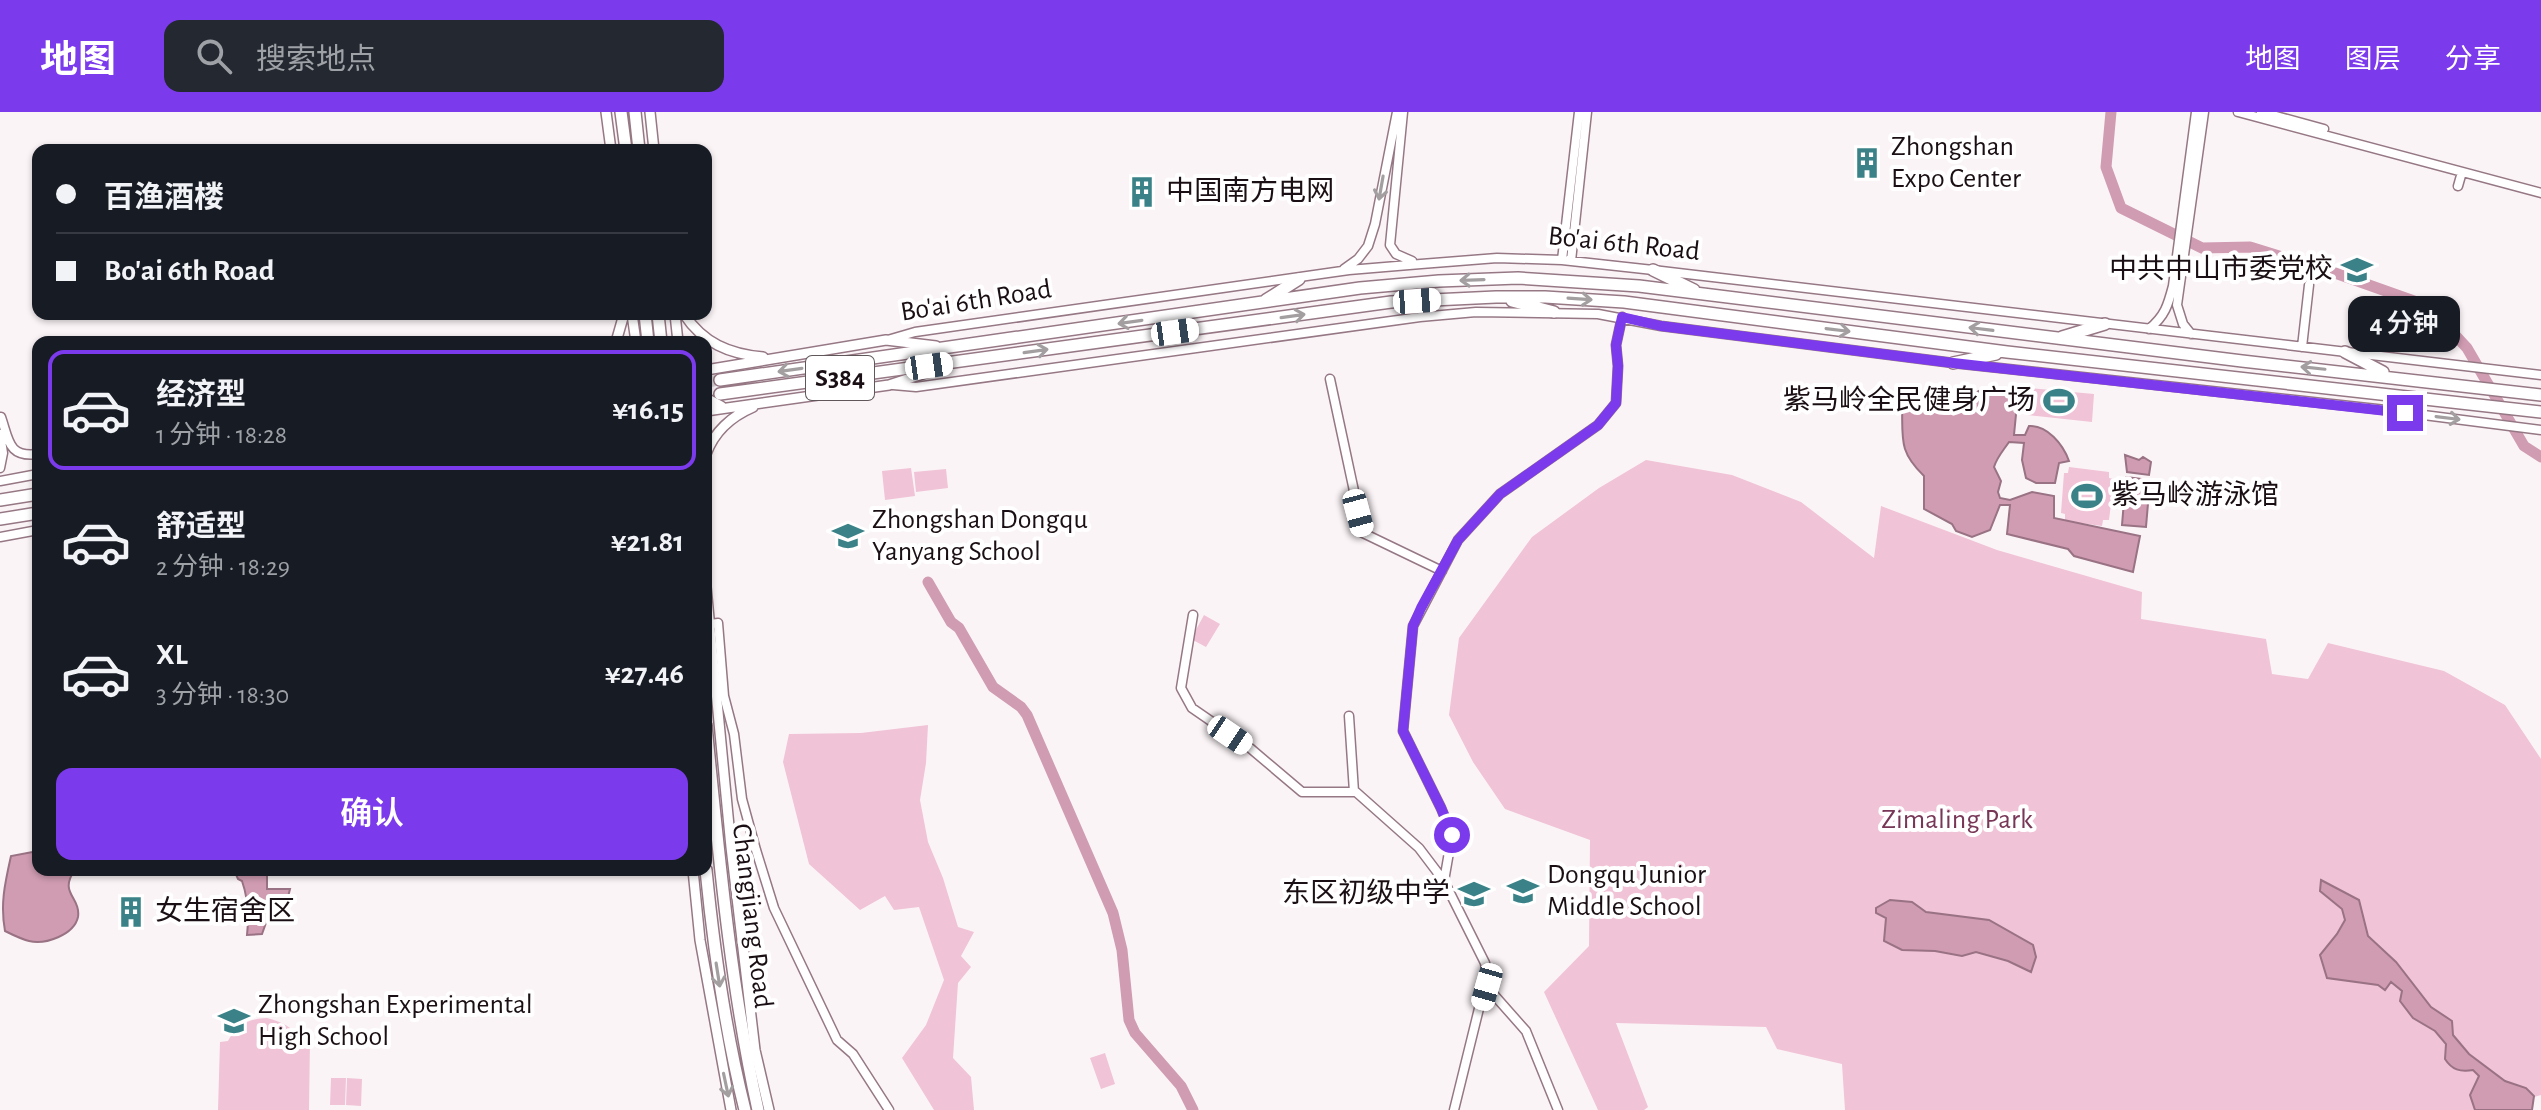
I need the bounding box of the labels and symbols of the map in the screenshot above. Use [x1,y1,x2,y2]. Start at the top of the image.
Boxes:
place label: Zhongshan Expo Center [1891,133,2021,193]
building icon: Zhongshan Expo Center [1850,146,1884,180]
building icon: 中国南方电网 [1125,175,1159,209]
one-way arrow [1373,175,1388,201]
place label: 中国南方电网 [1166,176,1334,206]
street label: Bo'ai 6th Road [1547,222,1701,266]
school or university icon: 中共中山市委党校 [2340,253,2374,287]
place label: 中共中山市委党校 [2109,254,2333,284]
one-way arrow [1459,272,1486,287]
street label: Bo'ai 6th Road [898,275,1054,327]
car [1392,287,1442,315]
one-way arrow [1566,292,1593,307]
callout: 4 分钟 [2349,297,2461,353]
one-way arrow [1280,308,1306,323]
one-way arrow [1118,315,1144,330]
car [1150,317,1200,347]
one-way arrow [1969,321,1994,336]
one-way arrow [1825,323,1850,338]
one-way arrow [1023,343,1048,358]
car [904,351,954,381]
road number: S384 [806,356,874,400]
one-way arrow [2300,361,2327,376]
one-way arrow [778,363,803,378]
sports icon: 紫马岭全民健身广场 [2042,384,2076,418]
place label: 紫马岭全民健身广场 [1783,385,2035,415]
route end [2387,395,2423,431]
one-way arrow [2434,411,2461,426]
sports icon: 紫马岭游泳馆 [2070,479,2104,513]
place label: 紫马岭游泳馆 [2111,480,2279,510]
car [1340,487,1376,539]
place label: Zhongshan Dongqu Yanyang School [872,506,1088,566]
school or university icon: Zhongshan Dongqu Yanyang School [831,519,865,553]
car [1203,712,1257,758]
park label: Zimaling Park [1881,806,2033,834]
route start [1434,817,1470,853]
street label: Changjiang Road [727,822,777,1010]
place label: Dongqu Junior Middle School [1547,861,1706,921]
school or university icon: Dongqu Junior Middle School [1506,874,1540,908]
school or university icon: 东区初级中学 [1457,877,1491,911]
place label: 东区初级中学 [1282,878,1450,908]
building icon: 女生宿舍区 [114,895,148,929]
place label: 女生宿舍区 [155,896,295,926]
car [1469,961,1505,1013]
one-way arrow [712,962,727,987]
place label: Zhongshan Experimental High School [258,991,533,1051]
school or university icon: Zhongshan Experimental High School [217,1004,251,1038]
one-way arrow [719,1072,734,1098]

